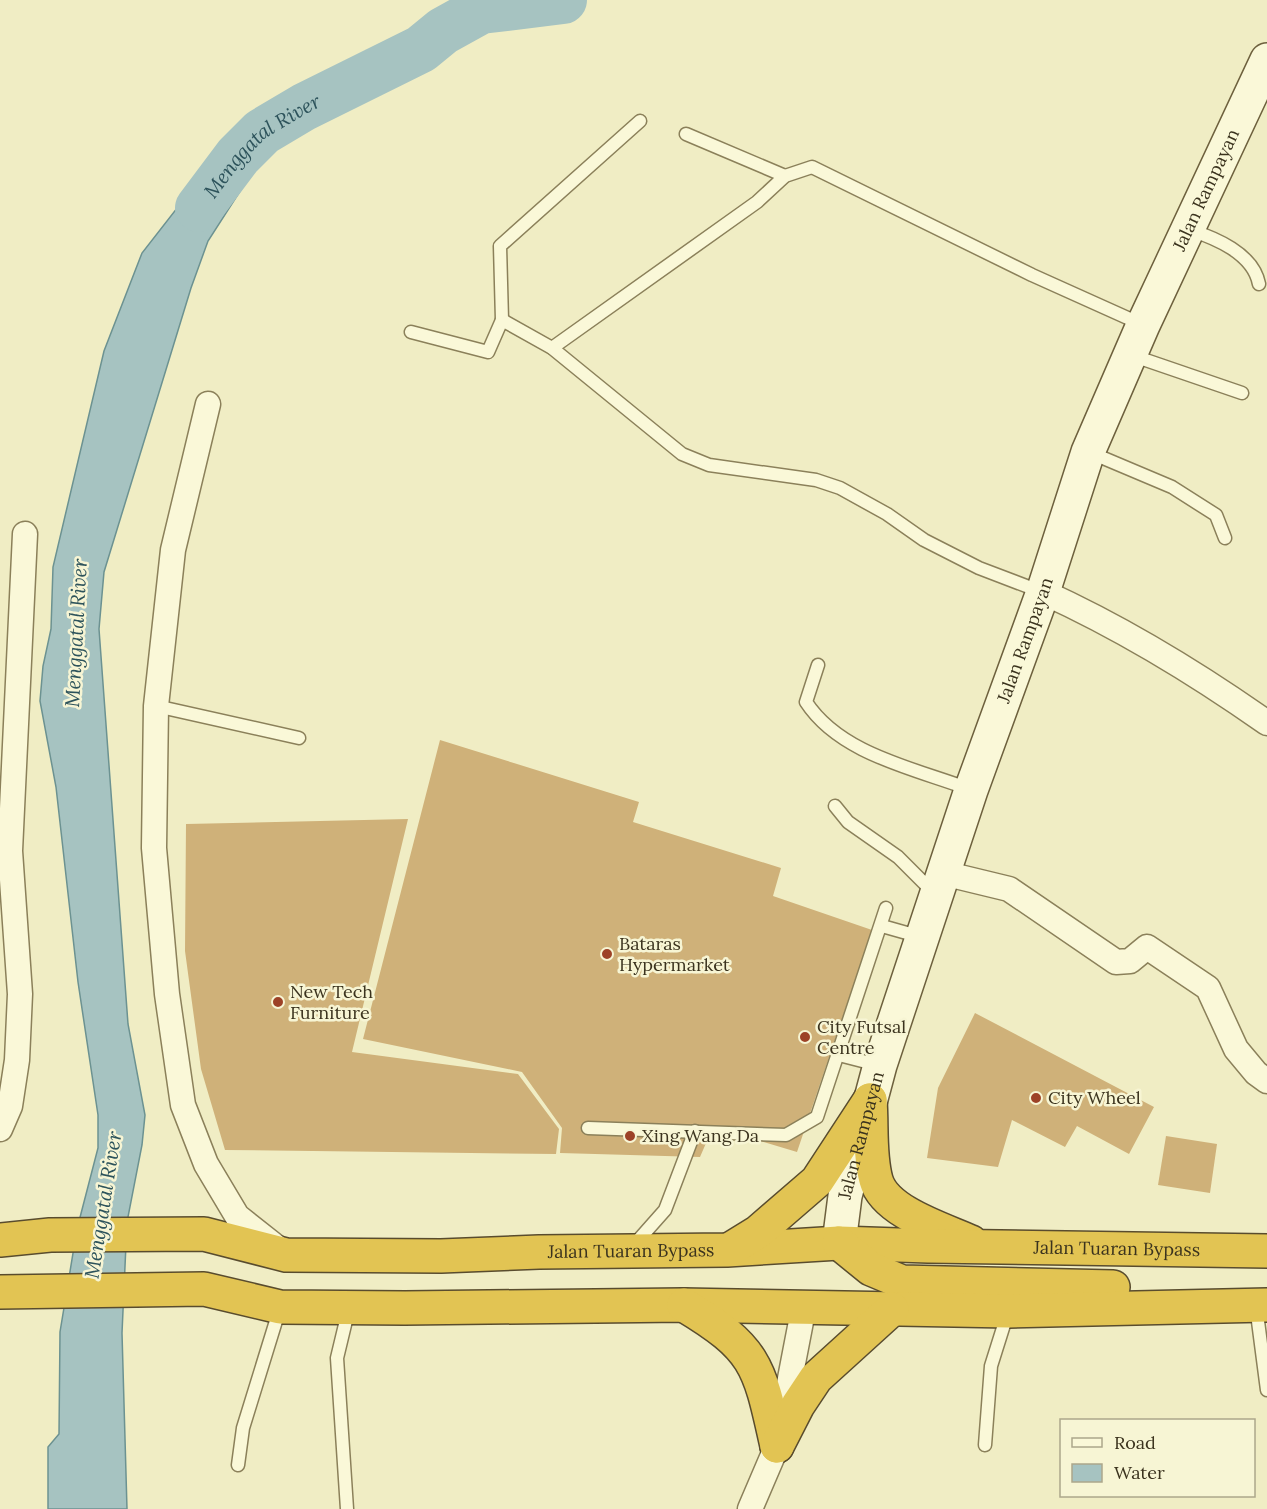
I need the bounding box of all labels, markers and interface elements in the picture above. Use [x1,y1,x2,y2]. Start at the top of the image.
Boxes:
water label: Menggatal River [198,88,325,203]
street label: Jalan Rampayan [1167,125,1244,255]
water label: Menggatal River [59,557,92,708]
street label: Jalan Rampayan [991,574,1058,707]
place label: Bataras Hypermarket [619,932,730,976]
marker: Bataras Hypermarket [600,947,614,961]
place label: New Tech Furniture [290,980,373,1024]
marker: New Tech Furniture [271,995,285,1009]
place label: City Futsal Centre [817,1015,906,1059]
marker: City Futsal Centre [798,1030,812,1044]
street label: Jalan Rampayan [833,1069,889,1202]
place label: City Wheel [1048,1086,1141,1109]
marker: City Wheel [1029,1091,1043,1105]
place label: Xing Wang Da [642,1124,759,1147]
water label: Menggatal River [79,1129,127,1280]
marker: Xing Wang Da [623,1129,637,1143]
street label: Jalan Tuaran Bypass [1032,1236,1200,1261]
street label: Jalan Tuaran Bypass [546,1238,715,1263]
legend [1060,1419,1255,1497]
text: Road [1114,1431,1156,1454]
text: Water [1114,1461,1165,1484]

